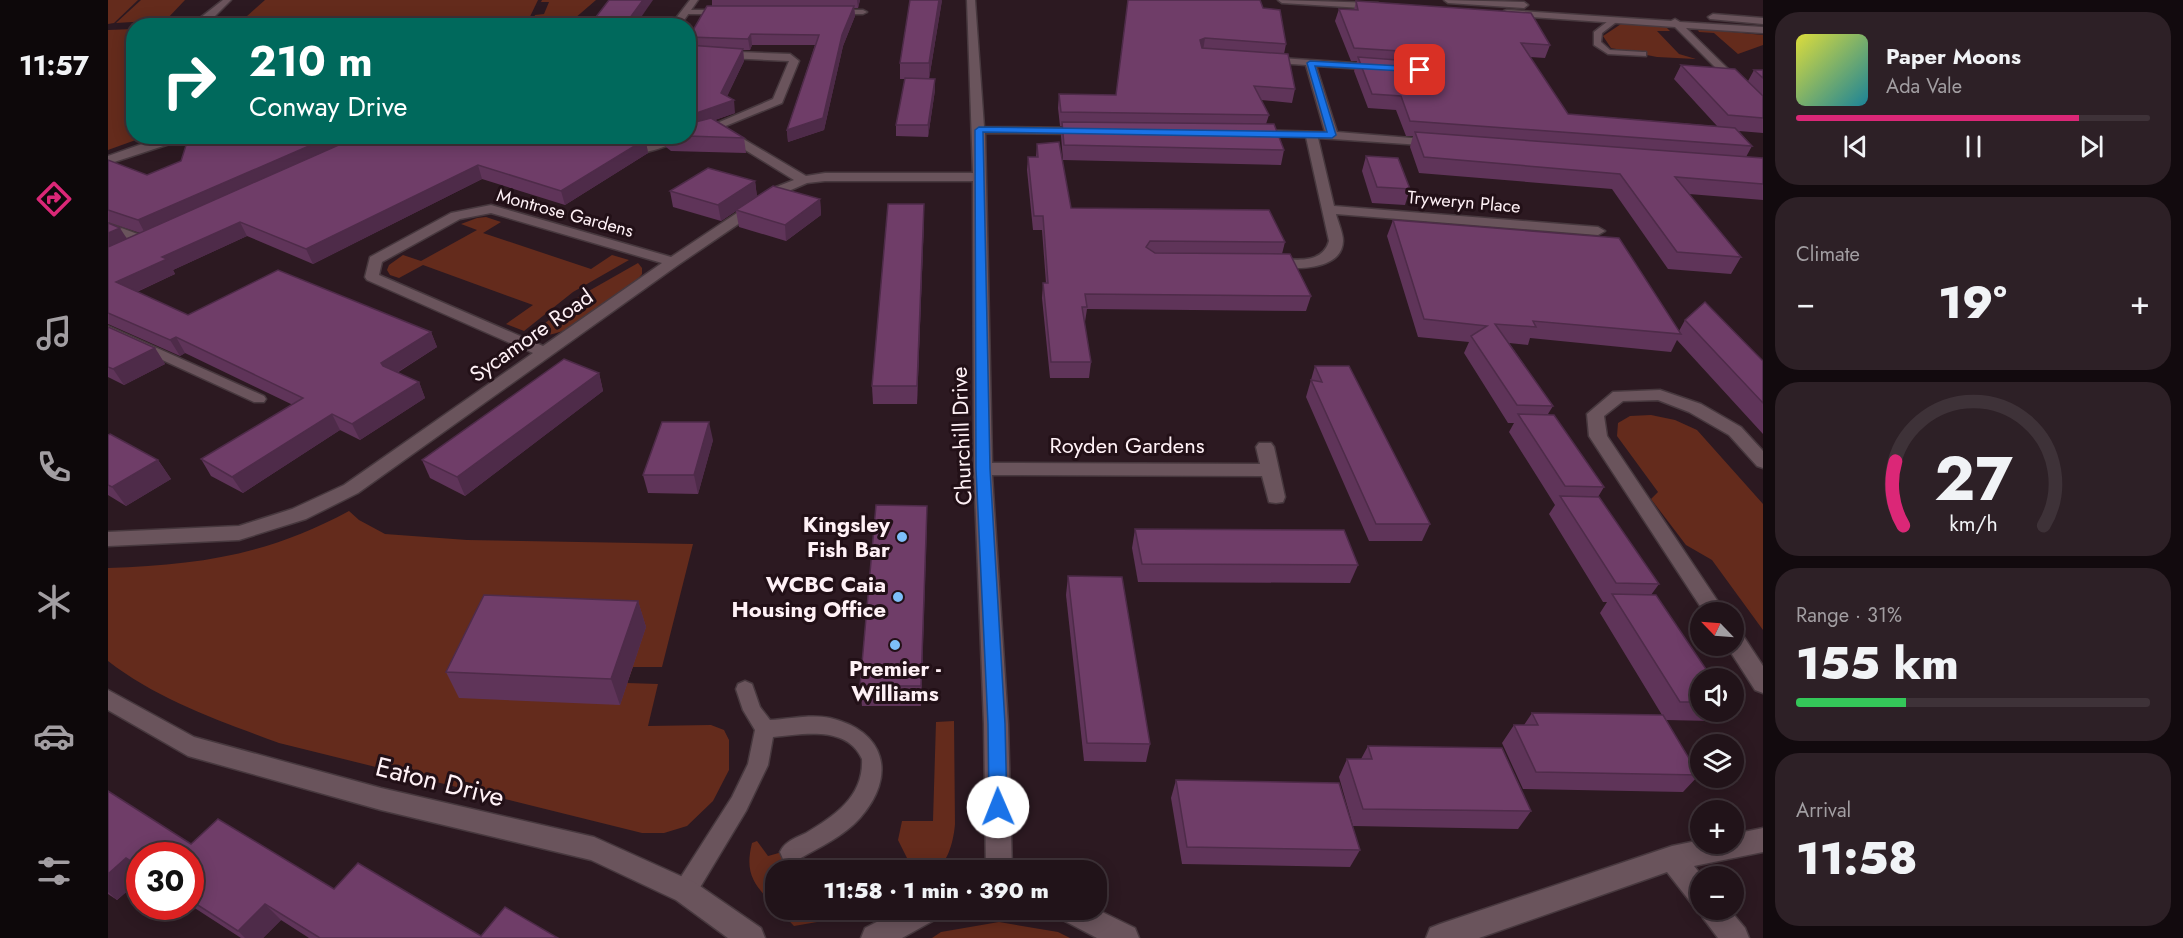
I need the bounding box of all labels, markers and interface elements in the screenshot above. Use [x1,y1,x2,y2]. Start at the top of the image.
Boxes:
text: 210 m [249,31,373,92]
text: Paper Moons [1886,40,2021,72]
icon: right [150,42,228,120]
pin [1394,44,1445,95]
text: 11:57 [19,46,89,85]
icon: arrive [1403,53,1436,86]
text: Ada Vale [1886,72,1962,101]
text: Conway Drive [249,87,408,126]
icon: previous [1839,130,1872,163]
icon: pause [1957,130,1990,163]
icon: next [2075,130,2108,163]
icon: directions [33,178,75,220]
street label: Montrose Gardens [494,182,636,244]
street label: Tryweryn Place [1406,184,1522,220]
text: Climate [1796,240,1860,269]
text: 19° [1938,270,2007,335]
text: − [1796,279,1815,326]
text: + [2130,279,2150,326]
street label: Sycamore Road [463,281,599,389]
icon: music [33,312,75,354]
street label: Churchill Drive [943,366,979,506]
street label: Royden Gardens [1049,429,1205,461]
text: 27 [1934,433,2013,523]
icon: phone [33,446,75,488]
place label: Kingsley Fish Bar [803,508,891,565]
text: km/h [1949,508,1997,539]
marker: Kingsley Fish Bar [895,530,909,544]
place label: WCBC Caia Housing Office [732,568,886,625]
icon: climate [33,581,75,623]
marker: WCBC Caia Housing Office [891,590,905,604]
text: Range · 31% [1796,601,1902,630]
north arrow [1690,602,1744,656]
map controls [1690,602,1744,920]
text: 155 km [1796,631,1959,696]
marker: Premier - Williams [888,638,902,652]
place label: Premier - Williams [849,652,941,709]
button: sound [1690,668,1744,722]
icon: car [33,715,75,757]
button: layers [1690,734,1744,788]
street label: Eaton Drive [372,747,509,816]
position arrow [966,775,1030,839]
text: Arrival [1796,796,1851,825]
button: + [1690,800,1744,854]
text: 11:58 [1796,826,1918,891]
speed limit sign: 30 [126,842,204,920]
icon: filters [33,850,75,892]
button: − [1690,866,1744,920]
text: 11:58 · 1 min · 390 m [823,874,1049,906]

